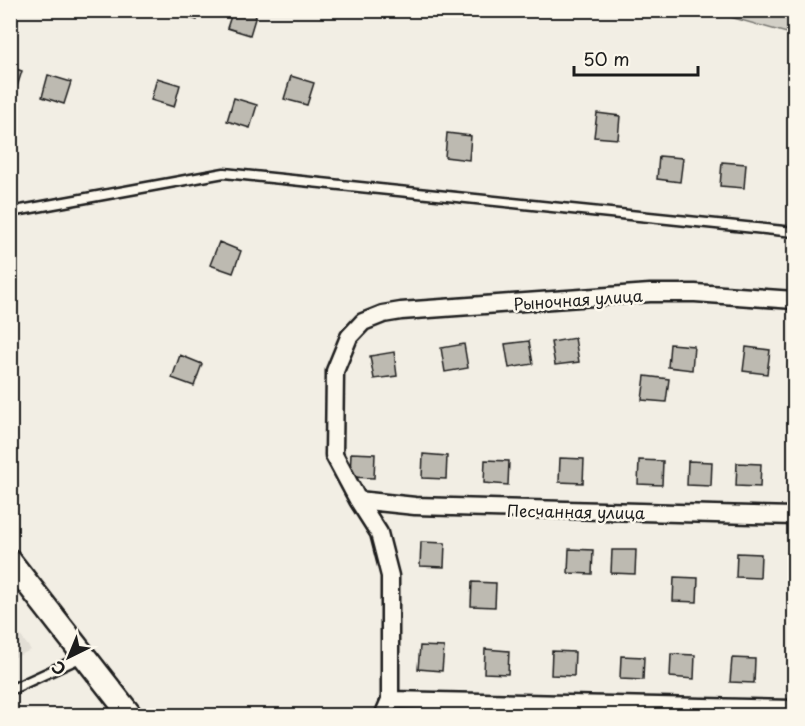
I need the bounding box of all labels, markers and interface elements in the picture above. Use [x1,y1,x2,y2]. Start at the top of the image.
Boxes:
scale bar [574,39,698,77]
text: 50 m [583,45,630,72]
street label: Рыночная улица [513,283,643,315]
street label: Песчанная улица [507,498,645,524]
north arrow [39,627,99,687]
text: С [45,656,71,682]

